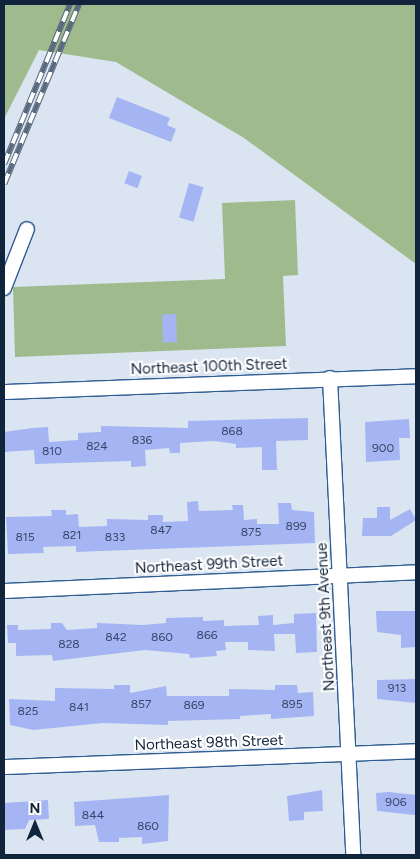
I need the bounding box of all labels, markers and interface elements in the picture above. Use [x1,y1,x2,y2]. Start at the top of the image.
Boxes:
street label: Northeast 100th Street [130,355,288,379]
house number: 868 [221,425,243,439]
house number: 836 [132,434,152,448]
house number: 824 [86,440,108,454]
house number: 900 [372,442,394,456]
house number: 810 [42,445,62,459]
house number: 899 [286,520,306,534]
house number: 847 [150,524,172,538]
house number: 875 [241,526,261,540]
house number: 821 [62,529,82,543]
house number: 815 [15,531,35,545]
house number: 833 [105,531,125,545]
street label: Northeast 9th Avenue [313,542,339,692]
street label: Northeast 99th Street [134,552,284,578]
house number: 866 [197,629,217,643]
house number: 842 [105,631,127,645]
house number: 860 [151,631,173,645]
house number: 828 [58,638,80,652]
house number: 913 [388,682,406,696]
house number: 857 [131,698,151,712]
house number: 895 [281,698,303,712]
house number: 869 [184,699,204,713]
house number: 841 [69,701,89,715]
house number: 825 [18,705,38,719]
street label: Northeast 98th Street [134,731,284,755]
house number: 906 [385,796,407,810]
north arrow [10,799,60,849]
text: N [30,800,40,817]
house number: 844 [82,809,104,823]
house number: 860 [137,820,159,834]

